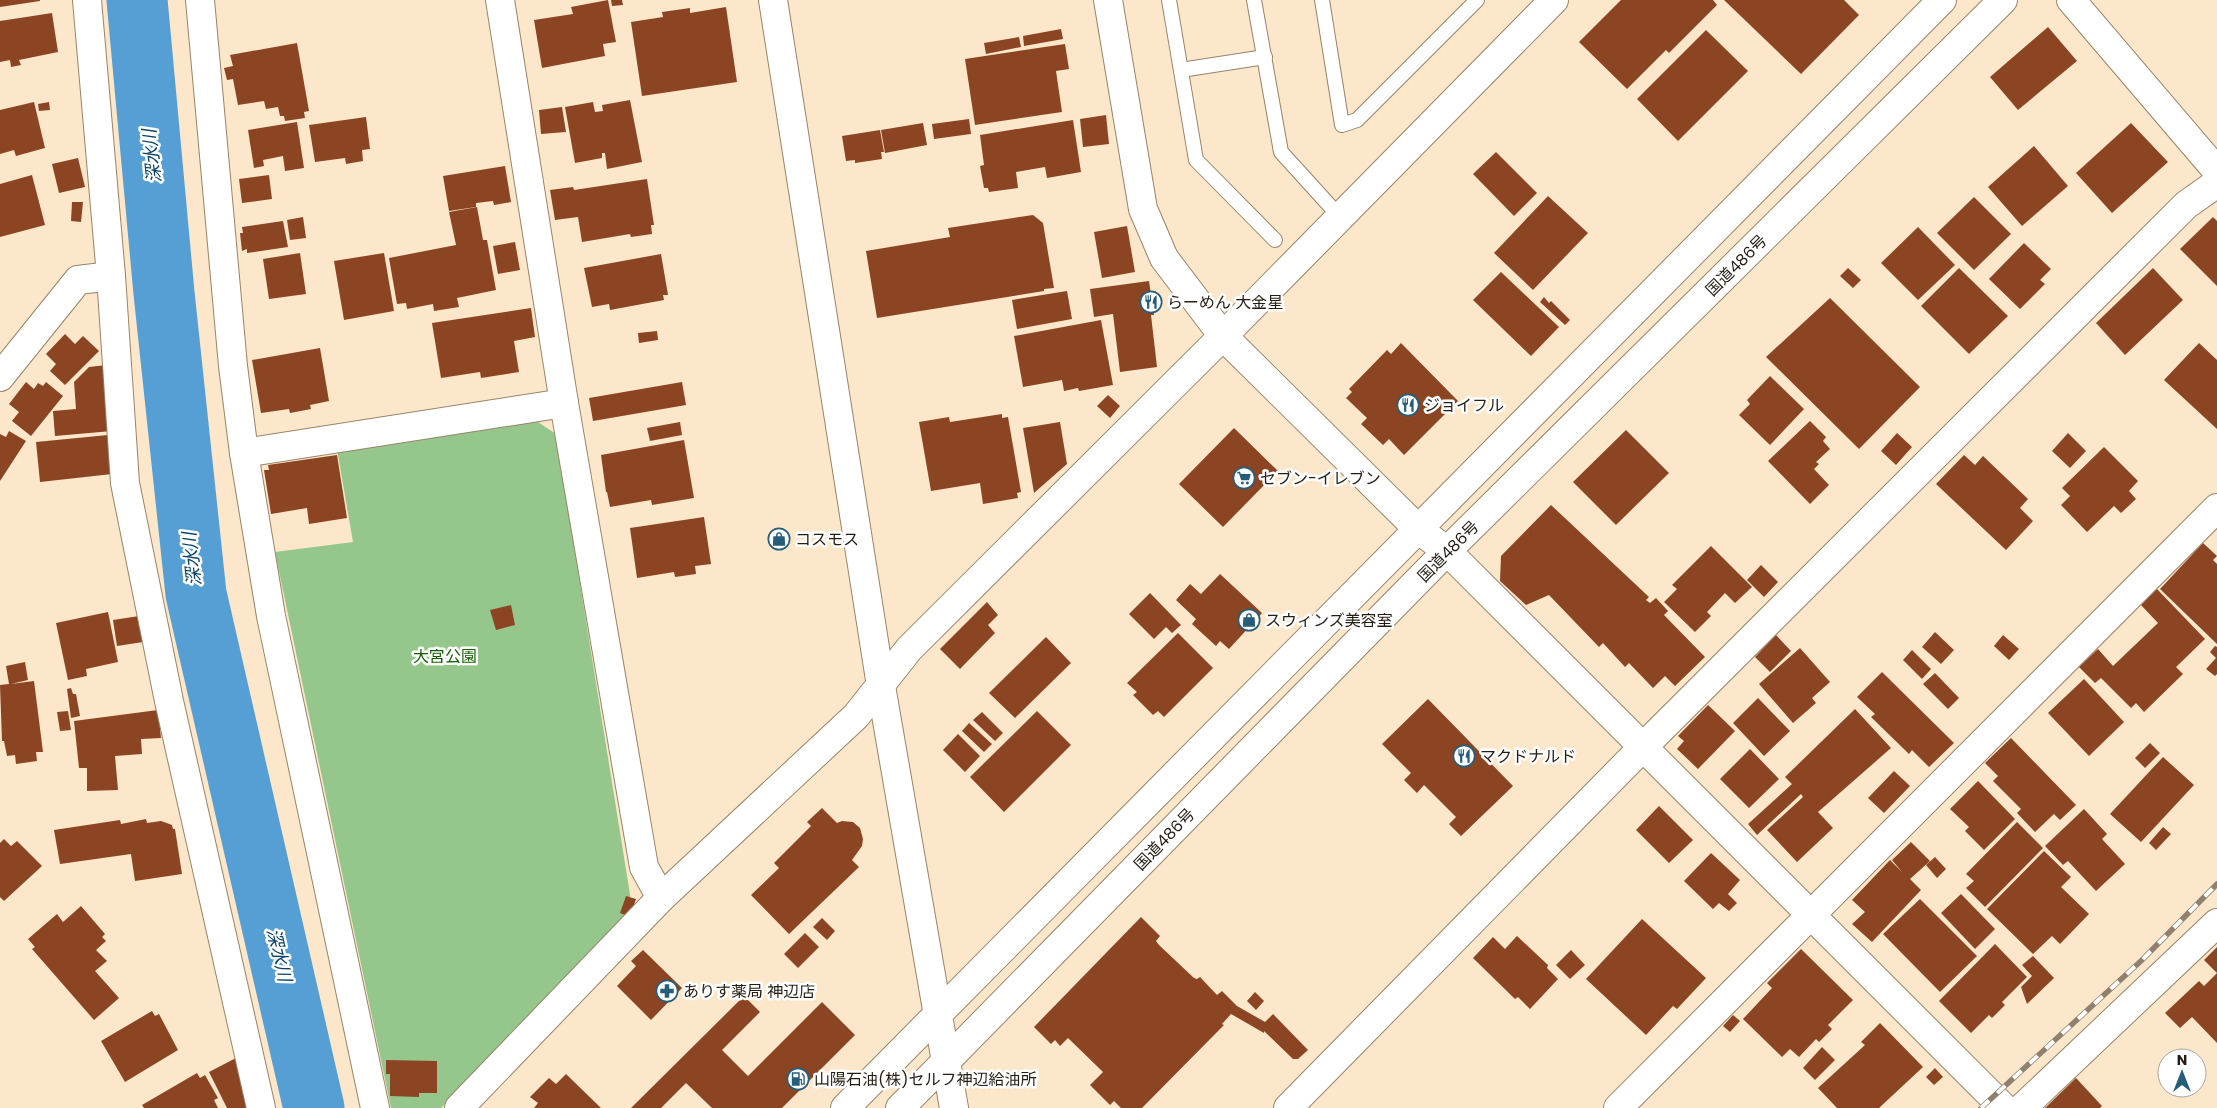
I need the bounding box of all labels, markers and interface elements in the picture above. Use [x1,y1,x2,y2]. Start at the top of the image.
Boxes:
water label: 深水川 [136,126,167,184]
street label: 国道486号 [1701,230,1772,301]
restaurant icon: らーめん 大金星 [1139,290,1163,314]
place label: らーめん 大金星 [1167,291,1283,314]
restaurant icon: ジョイフル [1396,393,1420,417]
place label: ジョイフル [1424,394,1504,417]
supermarket icon: セブン-イレブン [1232,466,1256,490]
place label: セブン-イレブン [1260,467,1381,490]
street label: 国道486号 [1413,516,1484,587]
shop icon: コスモス [767,527,791,551]
place label: コスモス [795,528,859,551]
water label: 深水川 [176,529,207,587]
shop icon: スウィンズ美容室 [1237,608,1261,632]
place label: スウィンズ美容室 [1265,609,1393,632]
park label: 大宮公園 [413,645,477,668]
restaurant icon: マクドナルド [1452,744,1476,768]
place label: マクドナルド [1480,745,1576,768]
street label: 国道486号 [1129,803,1200,876]
water label: 深水川 [261,926,298,986]
pharmacy icon: ありす薬局 神辺店 [655,979,679,1003]
place label: ありす薬局 神辺店 [683,980,815,1003]
north arrow [2157,1048,2207,1098]
text: N [2177,1050,2187,1070]
fuel station icon: 山陽石油(株)セルフ神辺給油所 [786,1067,810,1091]
place label: 山陽石油(株)セルフ神辺給油所 [814,1068,1037,1091]

